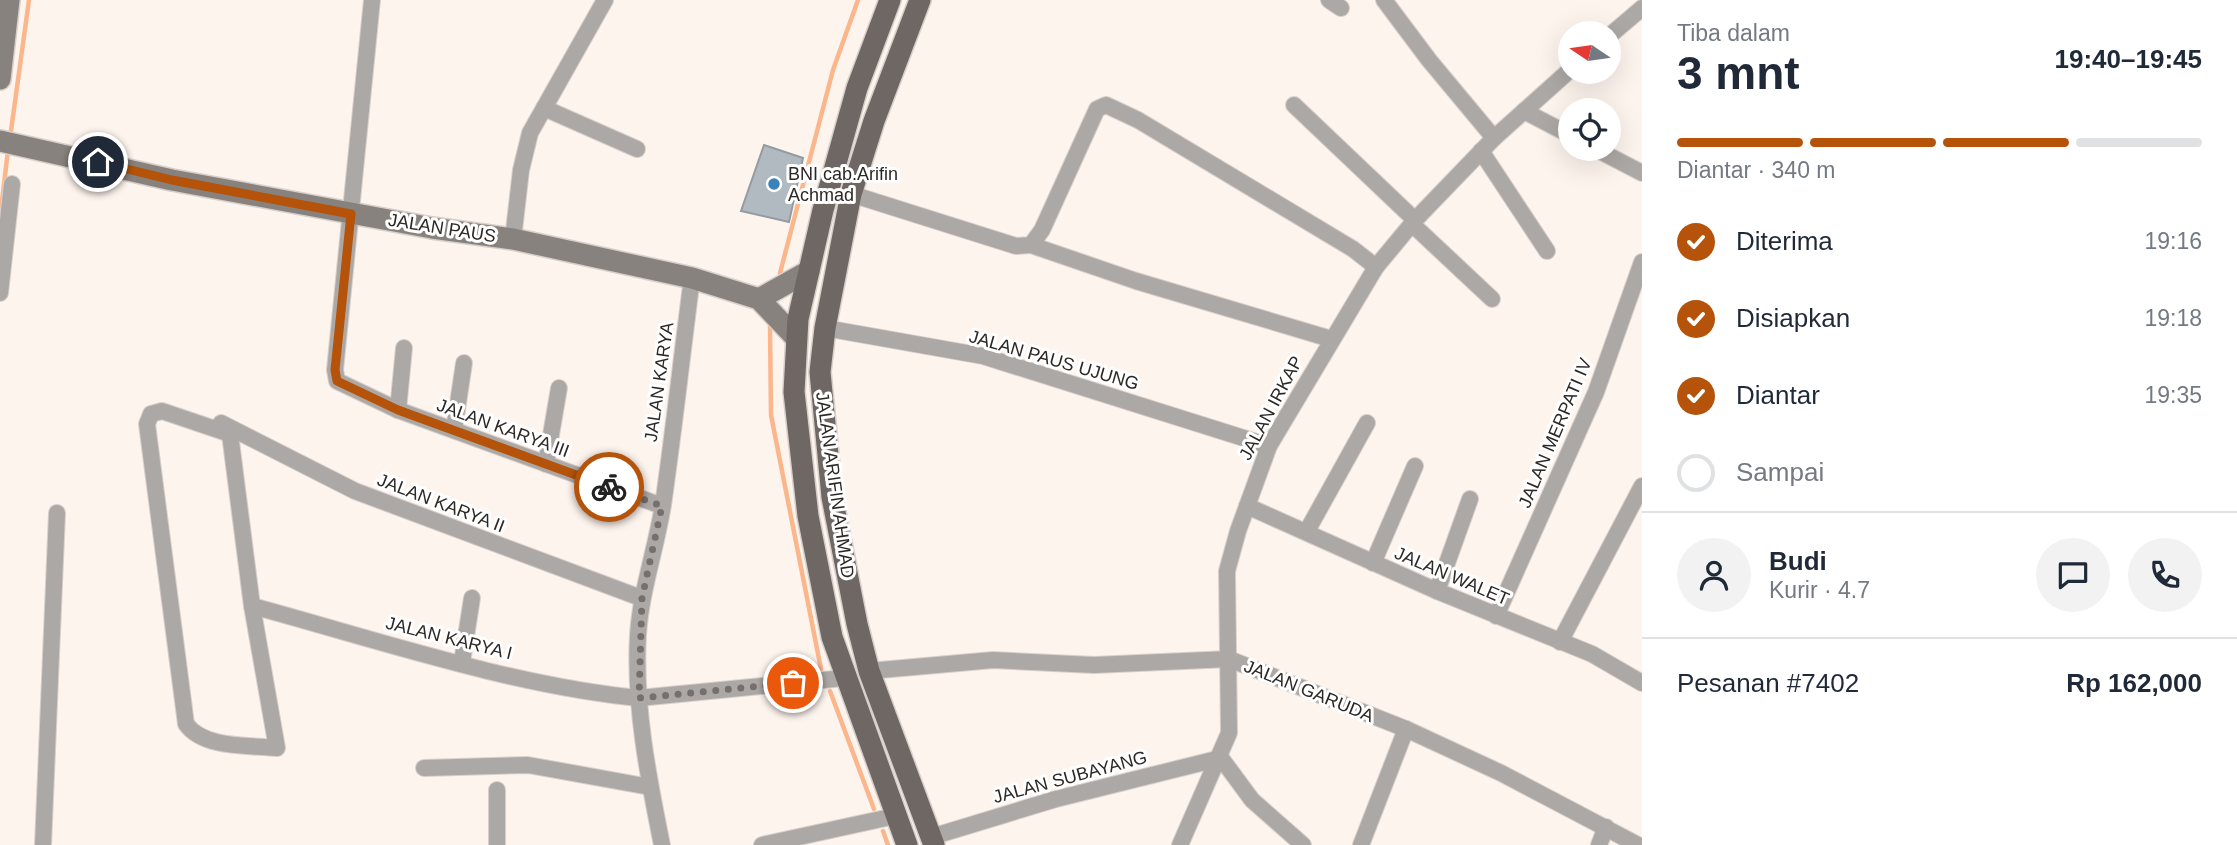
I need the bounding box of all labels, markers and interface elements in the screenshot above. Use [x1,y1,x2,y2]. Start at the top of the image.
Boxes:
text: Tiba dalam [1677,20,1790,46]
north arrow [1558,21,1620,84]
map controls [1558,21,1621,161]
text: 19:40–19:45 [2055,44,2202,74]
text: 3 mnt [1677,47,1800,99]
button: locate [1558,98,1621,161]
pin [68,132,128,192]
icon: home [79,143,117,181]
text: Diantar · 340 m [1677,157,1836,183]
place label: BNI cab.Arifin Achmad [788,164,898,205]
marker: BNI cab.Arifin Achmad [766,176,782,192]
street label: JALAN PAUS [387,210,497,246]
icon: check [1677,223,1715,261]
text: Diterima [1736,226,1833,256]
text: 19:16 [2144,228,2202,254]
icon: check [1677,300,1715,338]
text: Disiapkan [1736,303,1850,333]
text: 19:18 [2144,305,2202,331]
street label: JALAN KARYA [641,321,677,443]
street label: JALAN PAUS UJUNG [967,326,1141,394]
street label: JALAN IRKAP [1235,353,1307,463]
street label: JALAN MERPATI IV [1514,355,1596,511]
icon: check [1677,377,1715,415]
text: Diantar [1736,380,1820,410]
text: 19:35 [2144,382,2202,408]
street label: JALAN ARIFIN AHMAD [812,390,858,580]
street label: JALAN KARYA III [434,395,572,461]
courier [574,452,644,522]
text: Sampai [1736,457,1824,487]
icon: bike [590,468,628,506]
street label: JALAN KARYA II [375,470,507,536]
button: person [1677,538,1751,612]
button: chat [2036,538,2110,612]
button: phone [2128,538,2202,612]
street label: JALAN WALET [1392,543,1512,609]
text: Budi [1769,546,1827,576]
text: Kurir · 4.7 [1769,577,1870,603]
street label: JALAN KARYA I [384,613,514,663]
pin [763,653,823,713]
street label: JALAN GARUDA [1241,656,1377,726]
icon: bag [774,664,812,702]
text: Pesanan #7402 [1677,668,1859,698]
text: Rp 162,000 [2066,668,2202,698]
street label: JALAN SUBAYANG [991,747,1149,807]

